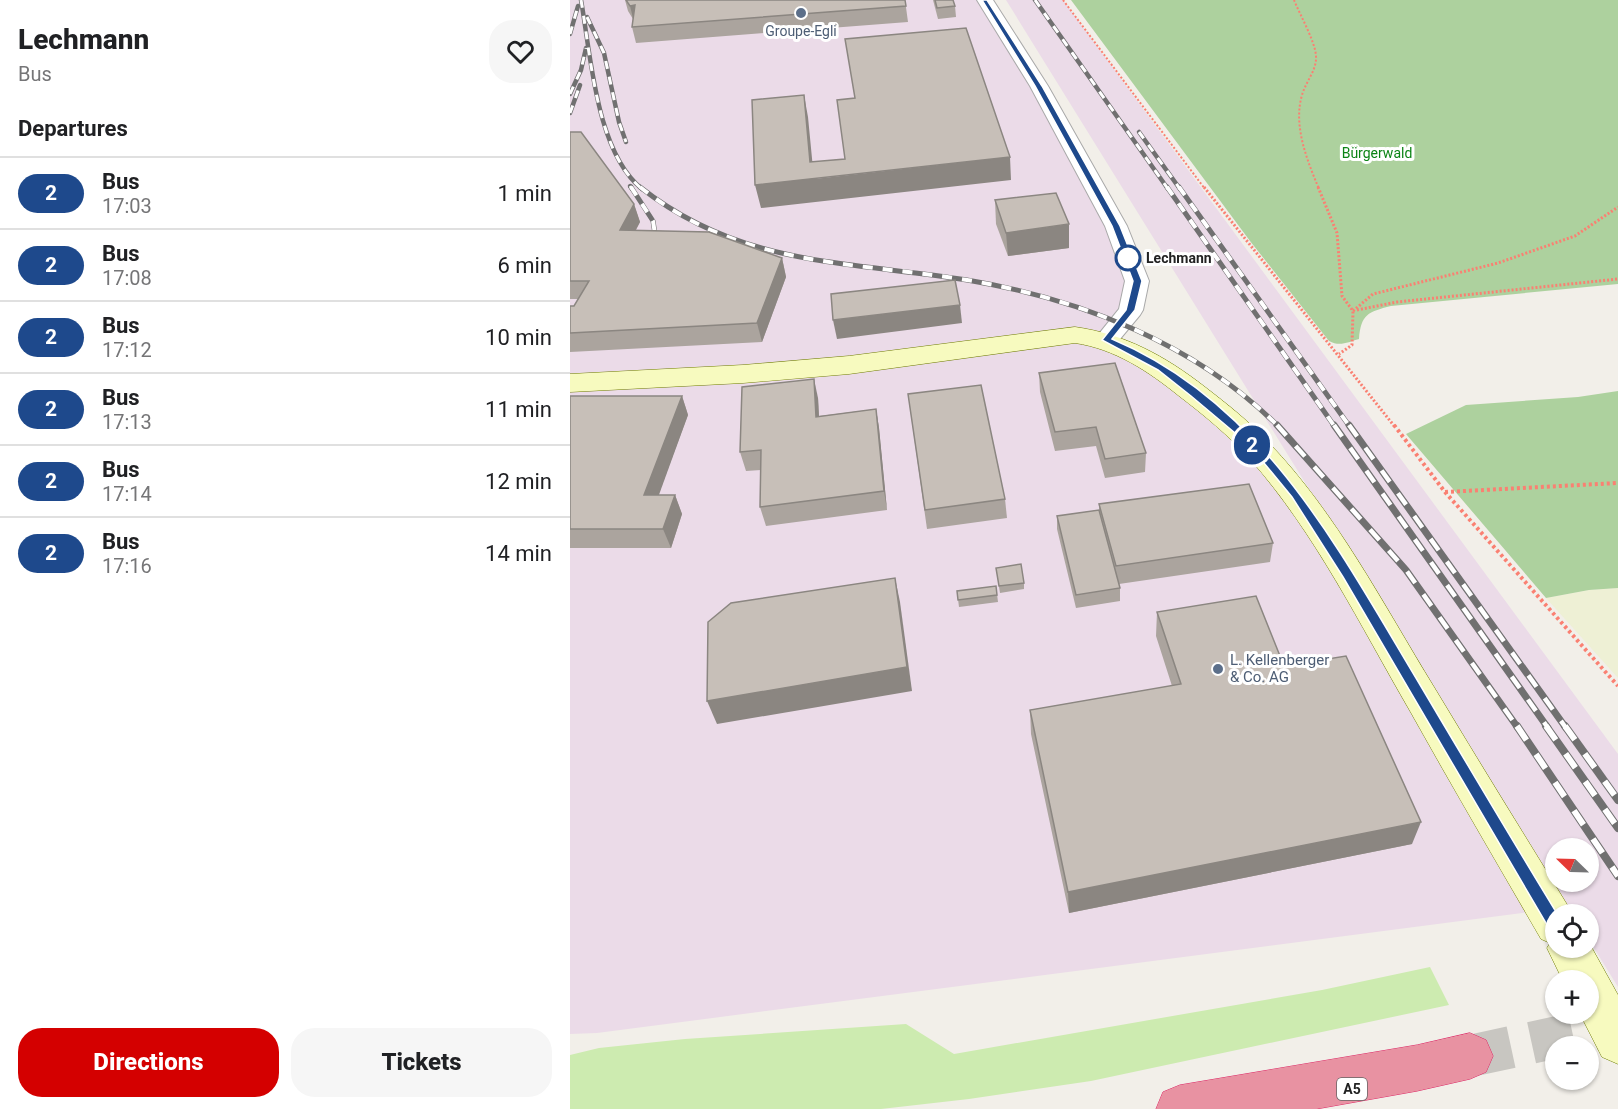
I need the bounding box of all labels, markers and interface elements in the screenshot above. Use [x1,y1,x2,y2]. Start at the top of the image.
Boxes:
marker: Groupe-Egli [794,6,808,20]
button: heart [489,20,552,83]
text: Lechmann [18,23,149,56]
place label: Groupe-Egli [765,23,837,39]
text: Bus [18,62,52,86]
text: Departures [18,116,128,141]
park label: Bürgerwald [1342,145,1412,161]
text: Bus [102,169,140,194]
text: 2 [45,181,57,205]
text: 1 min [497,181,552,206]
text: 17:03 [102,194,152,218]
text: Bus [102,241,140,266]
marker: Lechmann [1115,245,1141,271]
place label: Lechmann [1146,250,1212,266]
text: 2 [45,253,57,277]
text: 6 min [497,253,552,278]
text: 17:08 [102,266,152,290]
text: Bus [102,313,140,338]
text: 2 [45,325,57,349]
text: 10 min [485,325,552,350]
text: 17:12 [102,338,152,362]
text: Bus [102,385,140,410]
text: 2 [45,397,57,421]
text: 11 min [485,397,552,422]
text: 17:13 [102,410,152,434]
line badge: 2 [1232,426,1272,464]
text: 2 [1246,433,1258,457]
text: Bus [102,457,140,482]
text: 2 [45,469,57,493]
text: 12 min [485,469,552,494]
text: 17:14 [102,482,152,506]
text: Bus [102,529,140,554]
text: 2 [45,541,57,565]
text: 14 min [485,541,552,566]
text: 17:16 [102,554,152,578]
place label: L. Kellenberger & Co. AG [1230,651,1329,686]
marker: L. Kellenberger & Co. AG [1211,662,1225,676]
north arrow [1545,838,1599,892]
map controls [1545,838,1599,1090]
button: locate [1545,904,1599,958]
button: + [1545,970,1599,1024]
button: Directions [18,1028,279,1097]
button: Tickets [291,1028,552,1097]
button: − [1545,1036,1599,1090]
road number: A5 [1337,1078,1367,1100]

